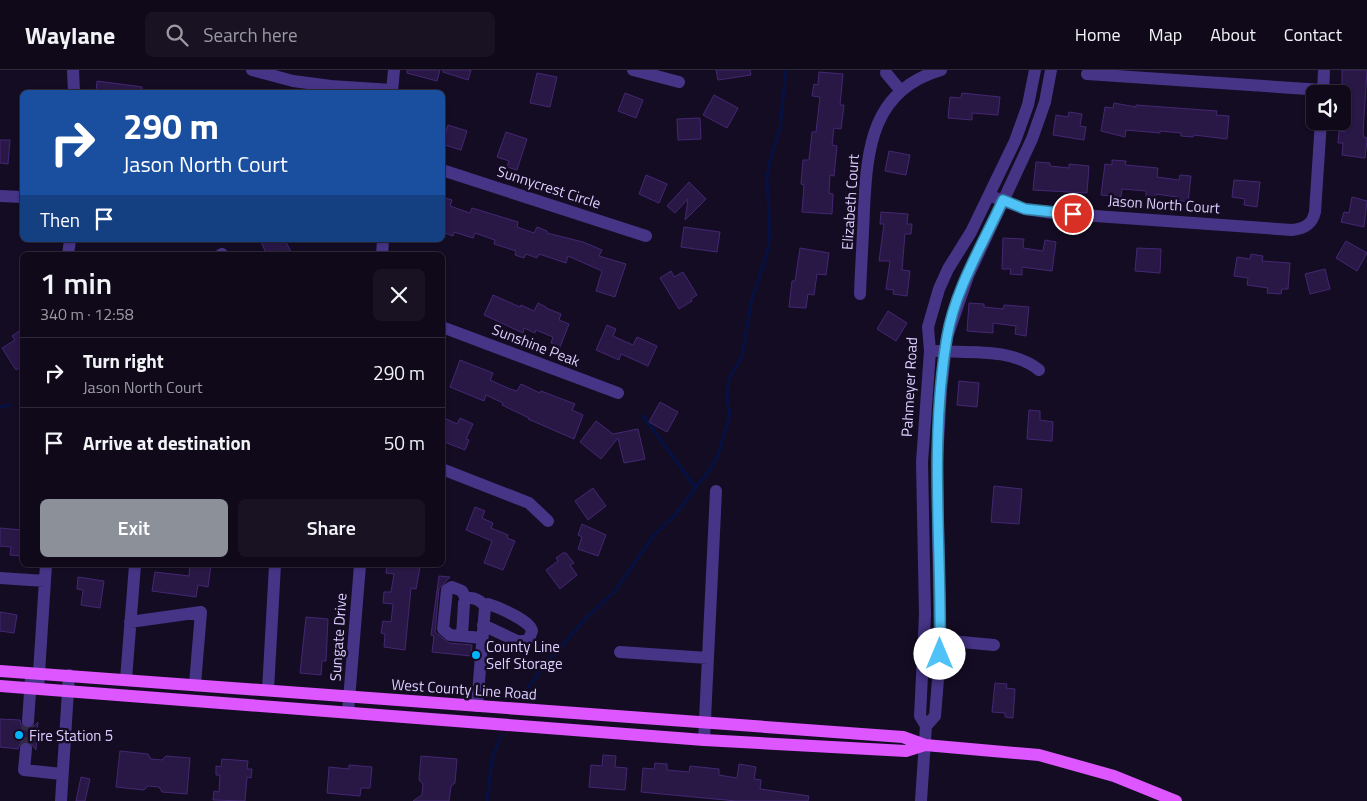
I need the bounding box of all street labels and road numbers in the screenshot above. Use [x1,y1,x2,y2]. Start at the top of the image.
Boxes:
street label: Elizabeth Court [835,153,865,251]
street label: Sunnycrest Circle [494,159,604,215]
street label: Jason North Court [1107,189,1222,219]
street label: Sunshine Peak [489,318,583,372]
street label: Pahmeyer Road [895,336,923,438]
street label: Sungate Drive [323,592,353,682]
street label: West County Line Road [391,672,537,706]

